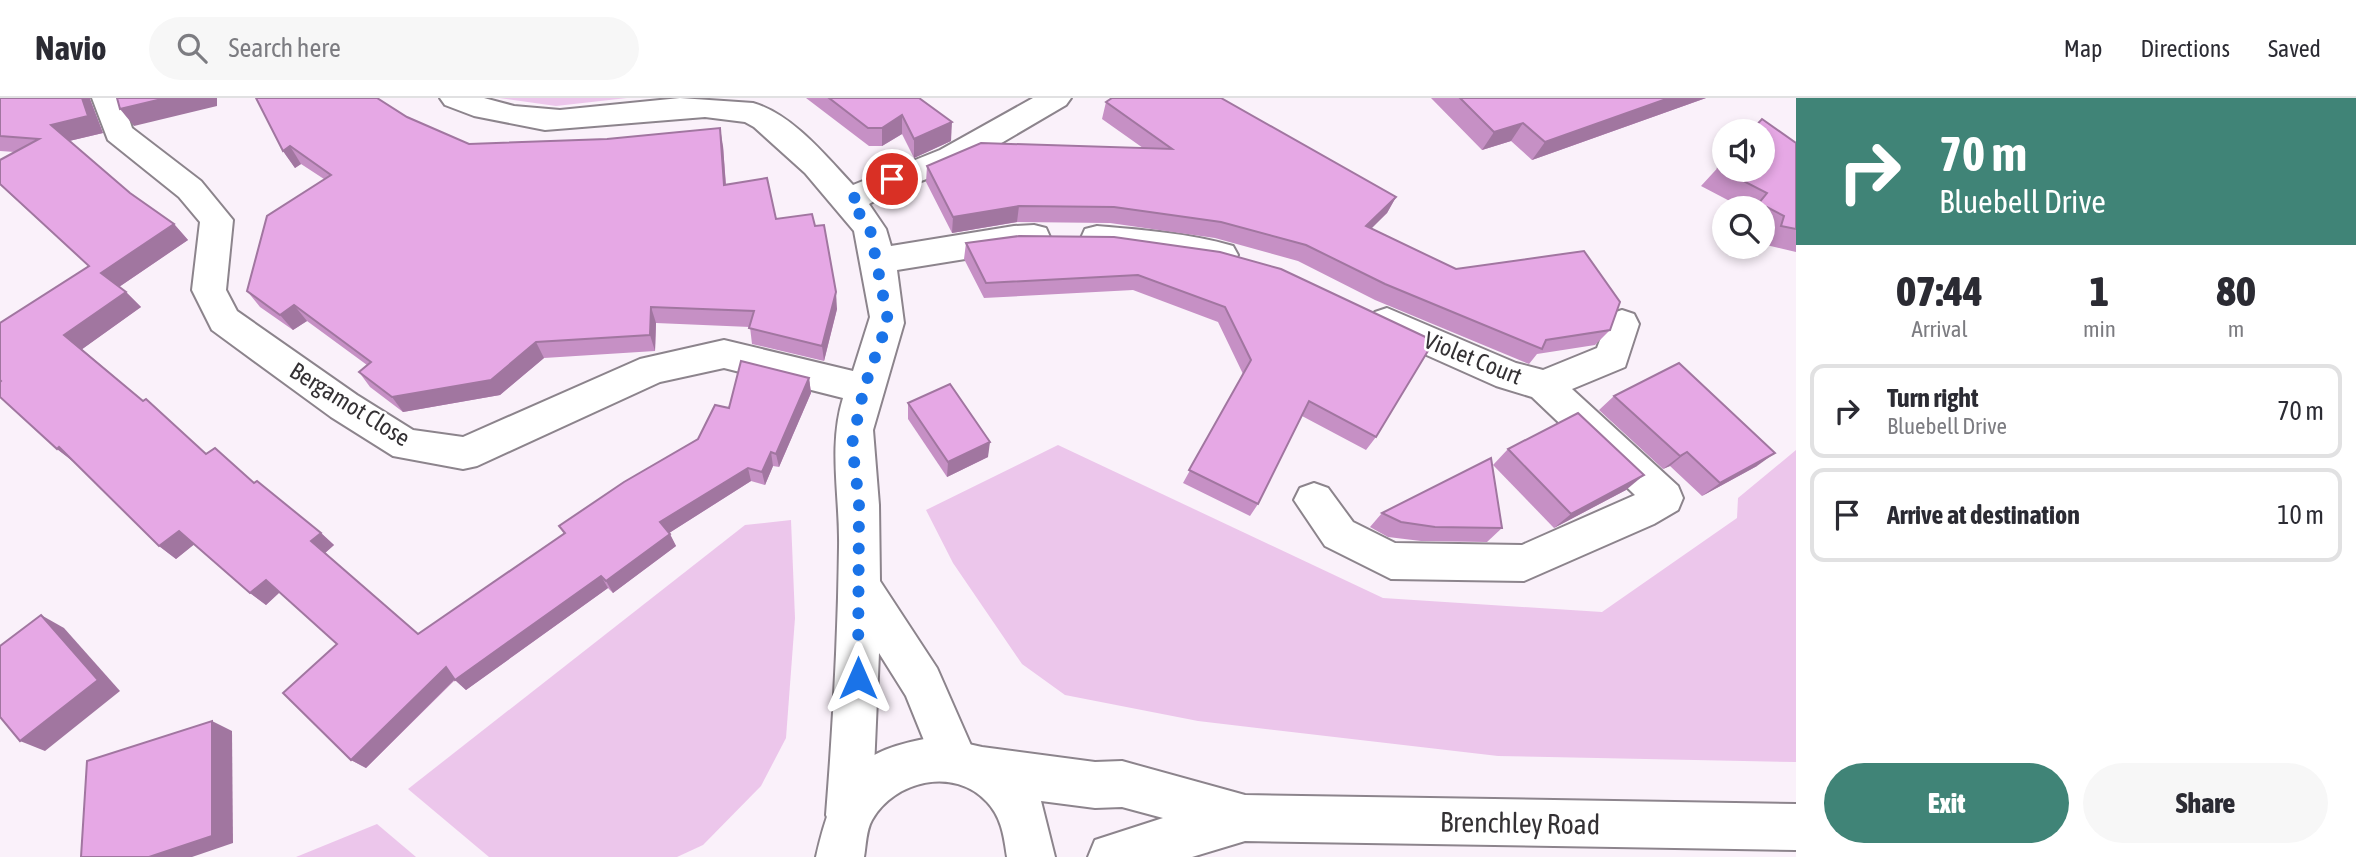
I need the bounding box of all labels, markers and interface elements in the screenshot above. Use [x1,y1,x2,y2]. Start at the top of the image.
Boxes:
search box [149,17,639,80]
text: Navio [35,29,107,67]
icon: search [173,29,211,67]
text: Search here [229,33,341,63]
text: Map [2064,35,2102,62]
text: Directions [2140,35,2230,62]
text: Saved [2268,35,2321,62]
map controls [1712,119,1775,259]
button: sound [1712,119,1775,182]
text: 70 m [1939,125,2027,181]
icon: right [1824,126,1915,217]
pin [862,149,922,209]
icon: arrive [873,160,911,198]
text: Bluebell Drive [1939,183,2106,220]
button: search [1712,196,1775,259]
text: 07:44 [1896,267,1983,315]
text: 1 [2090,267,2109,315]
text: 80 [2216,267,2256,315]
text: Arrival [1911,316,1968,342]
text: min [2083,316,2116,342]
text: m [2228,316,2244,342]
street label: Violet Court [1420,326,1526,390]
street label: Bergamot Close [285,357,415,451]
text: Turn right [1887,383,1978,413]
icon: right [1828,392,1866,430]
text: 70 m [2277,396,2324,426]
text: Bluebell Drive [1887,413,2007,439]
icon: arrive [1828,496,1866,534]
text: Arrive at destination [1887,500,2080,530]
text: 10 m [2277,500,2324,530]
position arrow [821,641,895,715]
button: Exit [1824,763,2069,843]
button: Share [2083,763,2328,843]
street label: Brenchley Road [1440,806,1600,840]

